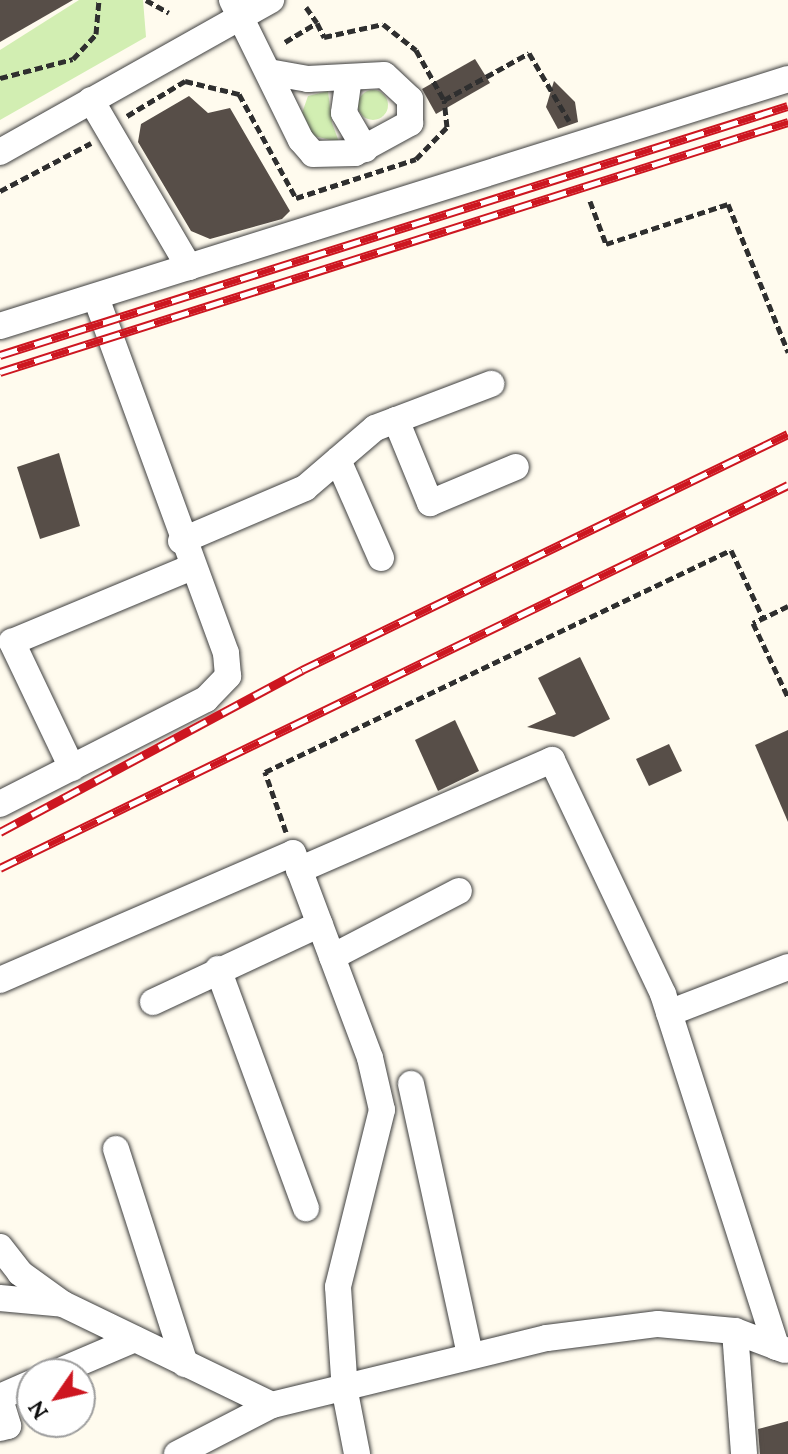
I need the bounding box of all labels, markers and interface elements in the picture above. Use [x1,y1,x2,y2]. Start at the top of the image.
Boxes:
north arrow [16,1358,96,1438]
text: N [21,1395,54,1425]

